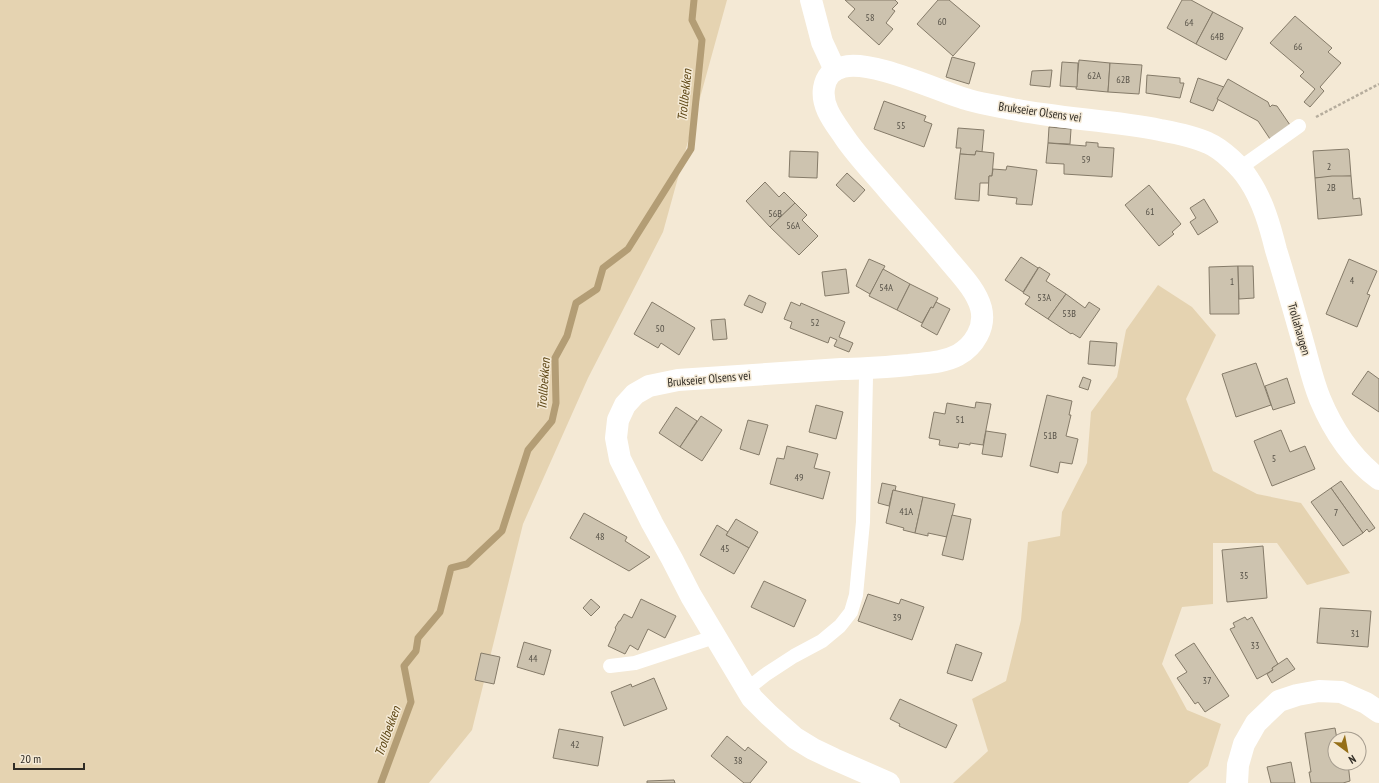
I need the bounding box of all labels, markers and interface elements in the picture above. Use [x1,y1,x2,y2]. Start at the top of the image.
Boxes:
house number: 58 [866,11,875,24]
house number: 60 [938,15,947,28]
house number: 64 [1185,16,1194,29]
house number: 64B [1210,30,1224,43]
house number: 66 [1294,40,1303,53]
water label: Trollbekken [673,67,696,122]
house number: 62A [1087,69,1101,82]
house number: 62B [1116,73,1130,86]
street label: Brukseier Olsens vei [998,98,1083,125]
house number: 55 [897,119,906,132]
house number: 59 [1082,153,1091,166]
house number: 2 [1327,160,1331,173]
house number: 2B [1326,181,1336,194]
house number: 61 [1146,205,1155,218]
house number: 56B [768,207,782,220]
house number: 56A [786,219,800,232]
house number: 4 [1350,274,1355,287]
house number: 1 [1230,275,1234,288]
house number: 54A [879,281,893,294]
house number: 53A [1037,291,1051,304]
street label: Trollahaugen [1285,301,1314,357]
house number: 53B [1062,307,1076,320]
house number: 52 [811,316,820,329]
house number: 50 [656,322,665,335]
water label: Trollbekken [533,356,554,411]
street label: Brukseier Olsens vei [667,367,751,390]
house number: 51 [956,413,965,426]
house number: 51B [1043,429,1057,442]
house number: 5 [1272,452,1276,465]
house number: 49 [795,471,804,484]
house number: 41A [899,505,913,518]
house number: 7 [1334,506,1338,519]
house number: 48 [596,530,605,543]
house number: 45 [721,542,730,555]
house number: 35 [1240,569,1249,582]
house number: 39 [893,611,902,624]
house number: 31 [1351,627,1360,640]
house number: 33 [1251,639,1260,652]
house number: 44 [529,652,538,665]
house number: 37 [1203,674,1212,687]
water label: Trollbekken [371,703,405,759]
north arrow [1327,731,1367,771]
house number: 42 [571,738,580,751]
scale bar [14,745,84,771]
text: 20 m [20,751,41,766]
text: N [1346,752,1359,767]
house number: 38 [734,754,743,767]

